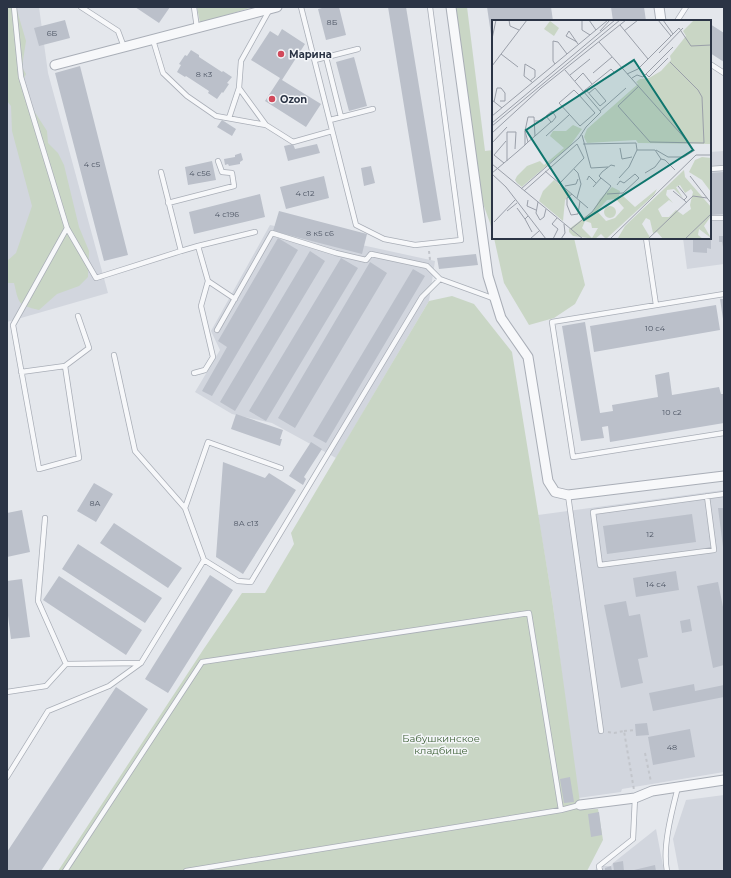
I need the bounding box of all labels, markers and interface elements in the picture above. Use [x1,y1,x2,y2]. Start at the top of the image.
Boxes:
house number: 8Б [327,17,338,27]
inset map [492,20,711,239]
house number: 6Б [47,28,58,38]
place label: Марина [289,48,332,61]
marker: Марина [276,49,286,59]
house number: 8 к3 [196,69,213,79]
place label: Ozon [280,93,307,106]
marker: Ozon [267,94,277,104]
house number: 4 с5 [84,159,101,169]
house number: 4 с56 [189,168,211,178]
house number: 4 с12 [295,188,315,198]
house number: 4 с196 [215,209,239,219]
house number: 8 к5 с6 [306,228,334,238]
house number: 10 с4 [645,323,666,333]
house number: 10 с2 [662,407,682,417]
house number: 8А [89,498,101,508]
house number: 8А с13 [234,518,259,528]
house number: 12 [646,529,654,539]
house number: 14 с4 [646,579,667,589]
park label: Бабушкинское кладбище [402,732,480,757]
house number: 48 [667,742,677,752]

